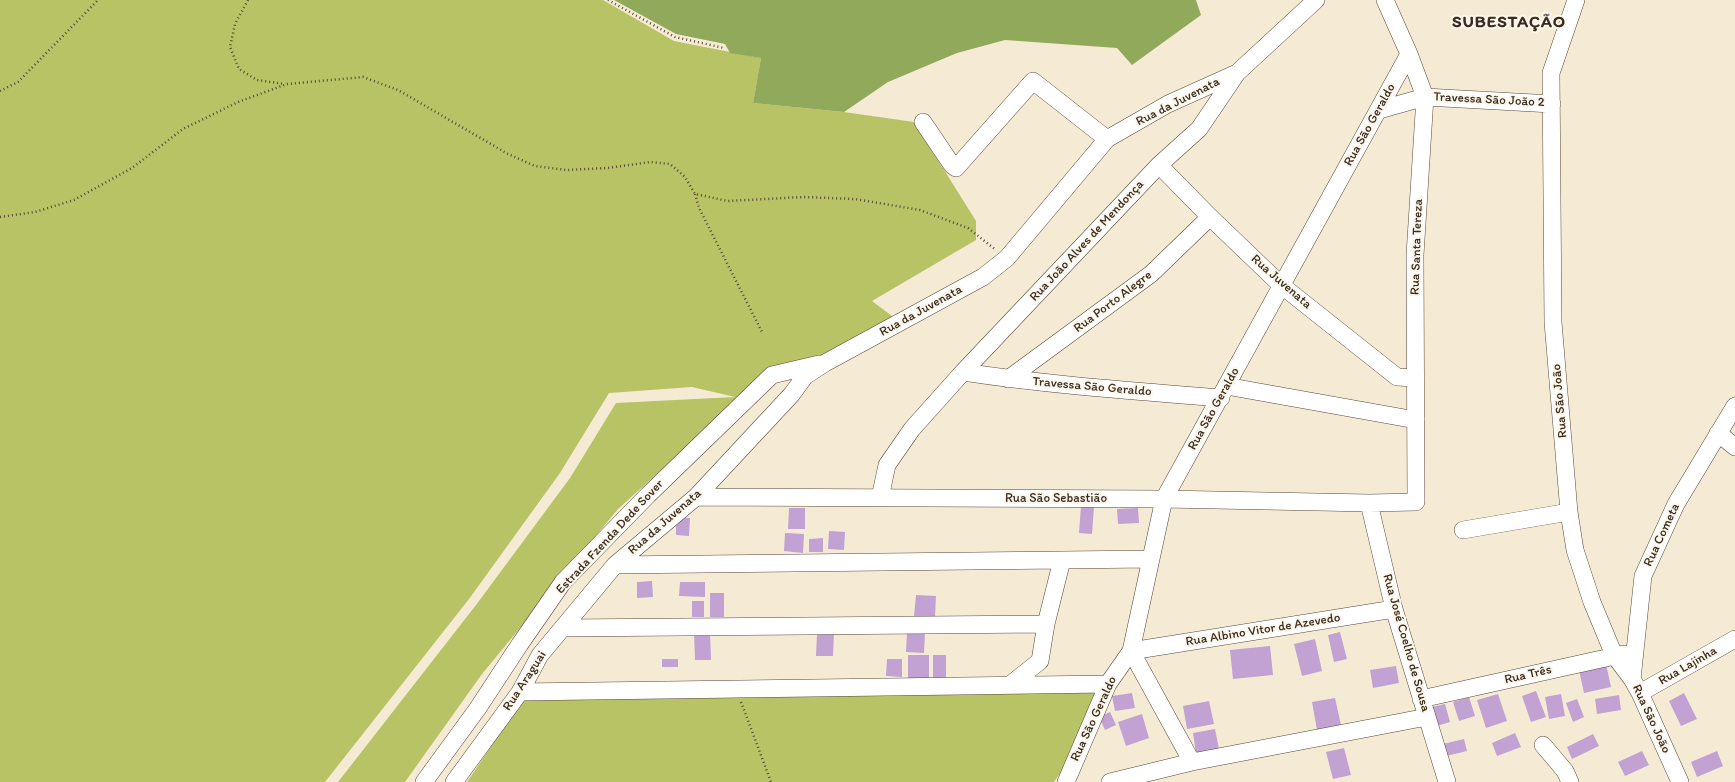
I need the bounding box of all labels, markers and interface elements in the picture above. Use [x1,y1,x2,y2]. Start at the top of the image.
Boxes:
district label: SUBESTAÇÃO [1451,13,1567,33]
street label: Rua da Juvenata [1133,74,1223,130]
street label: Rua São Geraldo [1341,81,1399,169]
street label: Travessa São João 2 [1433,89,1545,111]
street label: Rua João Alves de Mendonça [1027,177,1147,305]
street label: Rua Santa Tereza [1408,199,1426,295]
street label: Rua Juvenata [1247,251,1315,313]
street label: Rua Porto Alegre [1071,268,1155,336]
street label: Rua da Juvenata [877,282,965,340]
street label: Rua São João [1549,363,1571,439]
street label: Rua São Geraldo [1185,365,1243,453]
street label: Travessa São Geraldo [1032,374,1152,400]
street label: Estrada Fzenda Dede Sover [553,477,667,597]
street label: Rua da Juvenata [625,486,705,558]
street label: Rua São Sebastião [1005,491,1107,507]
street label: Rua Cometa [1641,501,1683,569]
street label: Rua José Coelho de Sousa [1379,572,1433,714]
street label: Rua Albino Vitor de Azevedo [1185,610,1341,650]
street label: Rua Lajinha [1656,643,1720,689]
street label: Rua Araguai [500,648,550,714]
street label: Rua Três [1503,662,1553,688]
street label: Rua São Geraldo [1067,674,1121,764]
street label: Rua São João [1628,682,1674,756]

